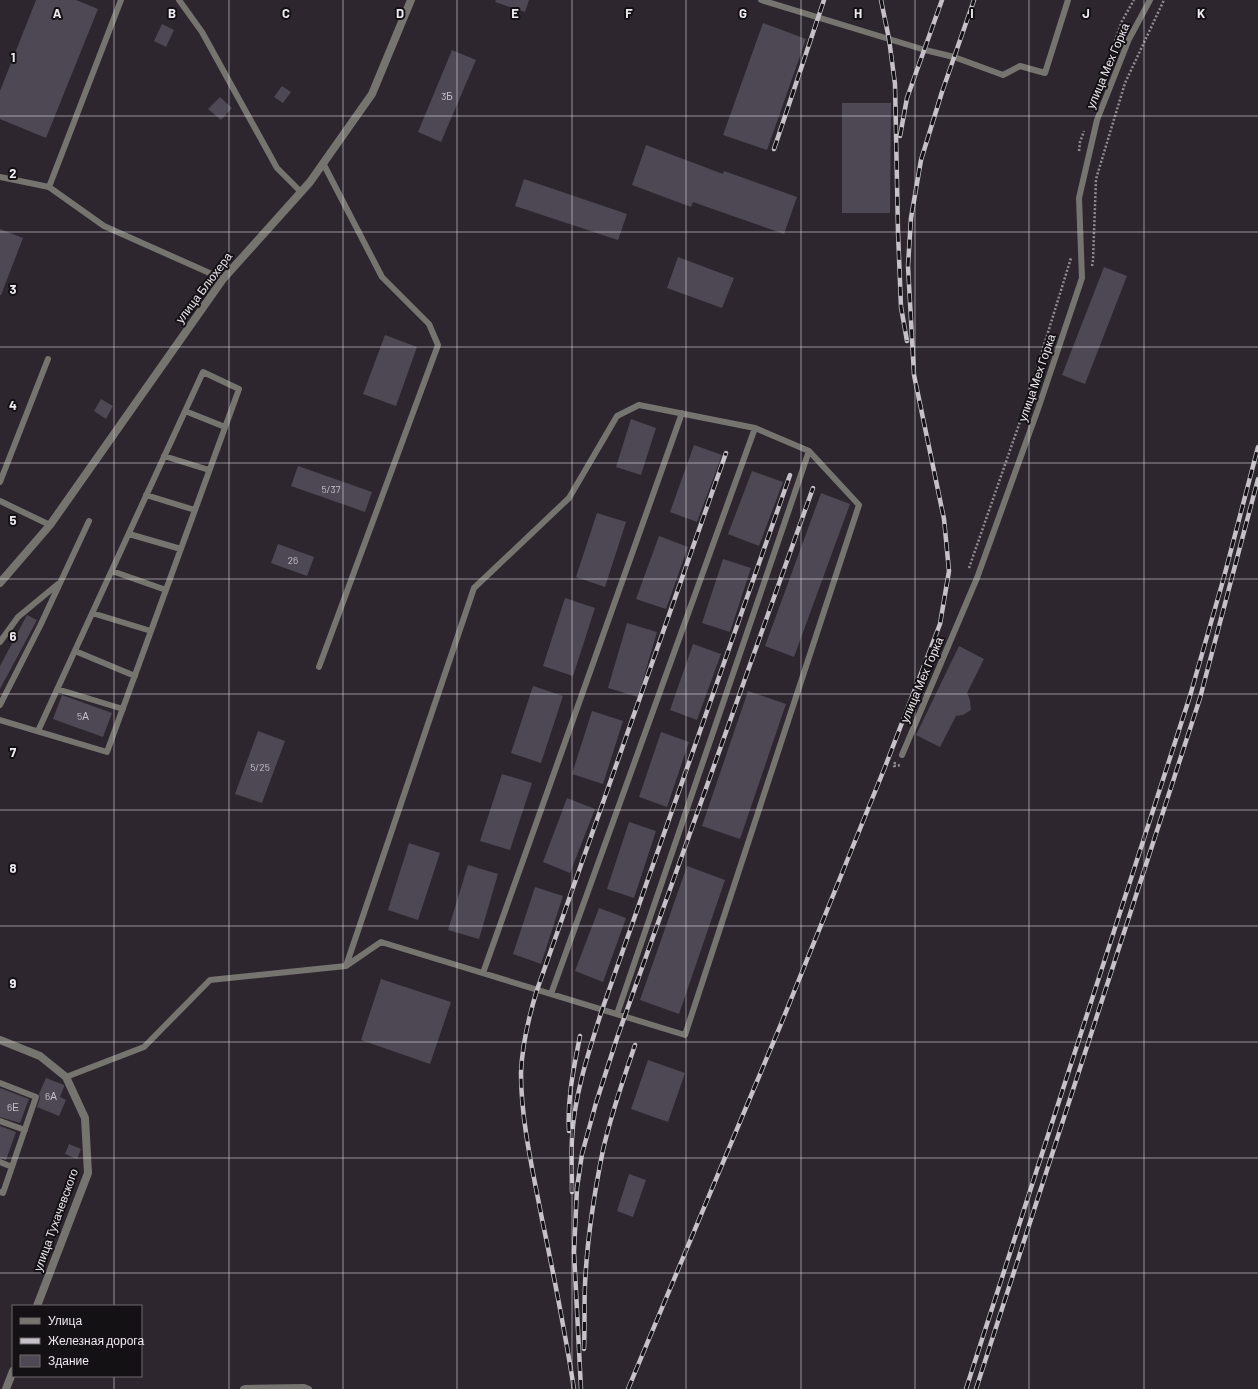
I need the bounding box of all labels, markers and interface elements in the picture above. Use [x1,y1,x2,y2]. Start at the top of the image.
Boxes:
text: A [53,5,62,21]
text: B [168,5,176,21]
text: C [282,5,290,21]
text: D [396,5,404,21]
text: E [511,5,519,21]
text: F [625,5,633,21]
text: G [739,5,747,21]
text: H [854,5,862,21]
text: I [970,5,974,21]
text: J [1082,5,1090,21]
text: K [1197,5,1205,21]
street label: улица Мех Горка [1083,20,1132,111]
text: 1 [11,49,15,65]
house number: 3Б [441,90,453,102]
text: 2 [9,165,17,181]
street label: улица Блюхера [172,249,235,326]
text: 3 [9,281,17,297]
street label: улица Мех Горка [1015,332,1059,424]
text: 4 [9,397,17,413]
house number: 5/37 [321,483,341,495]
text: 5 [9,512,17,528]
house number: 26 [288,554,298,566]
text: 6 [10,628,17,644]
street label: улица Мех Горка [897,634,946,725]
house number: 5А [77,710,89,722]
text: 7 [10,744,17,760]
house number: 5/25 [250,761,270,773]
text: 8 [9,860,17,876]
text: 9 [10,975,17,991]
house number: 6А [45,1090,57,1102]
house number: 6Е [7,1101,19,1113]
street label: улица Тухачевского [30,1166,81,1273]
legend [12,1305,142,1377]
text: Улица [48,1313,82,1328]
text: Железная дорога [48,1333,144,1348]
text: Здание [48,1353,89,1368]

